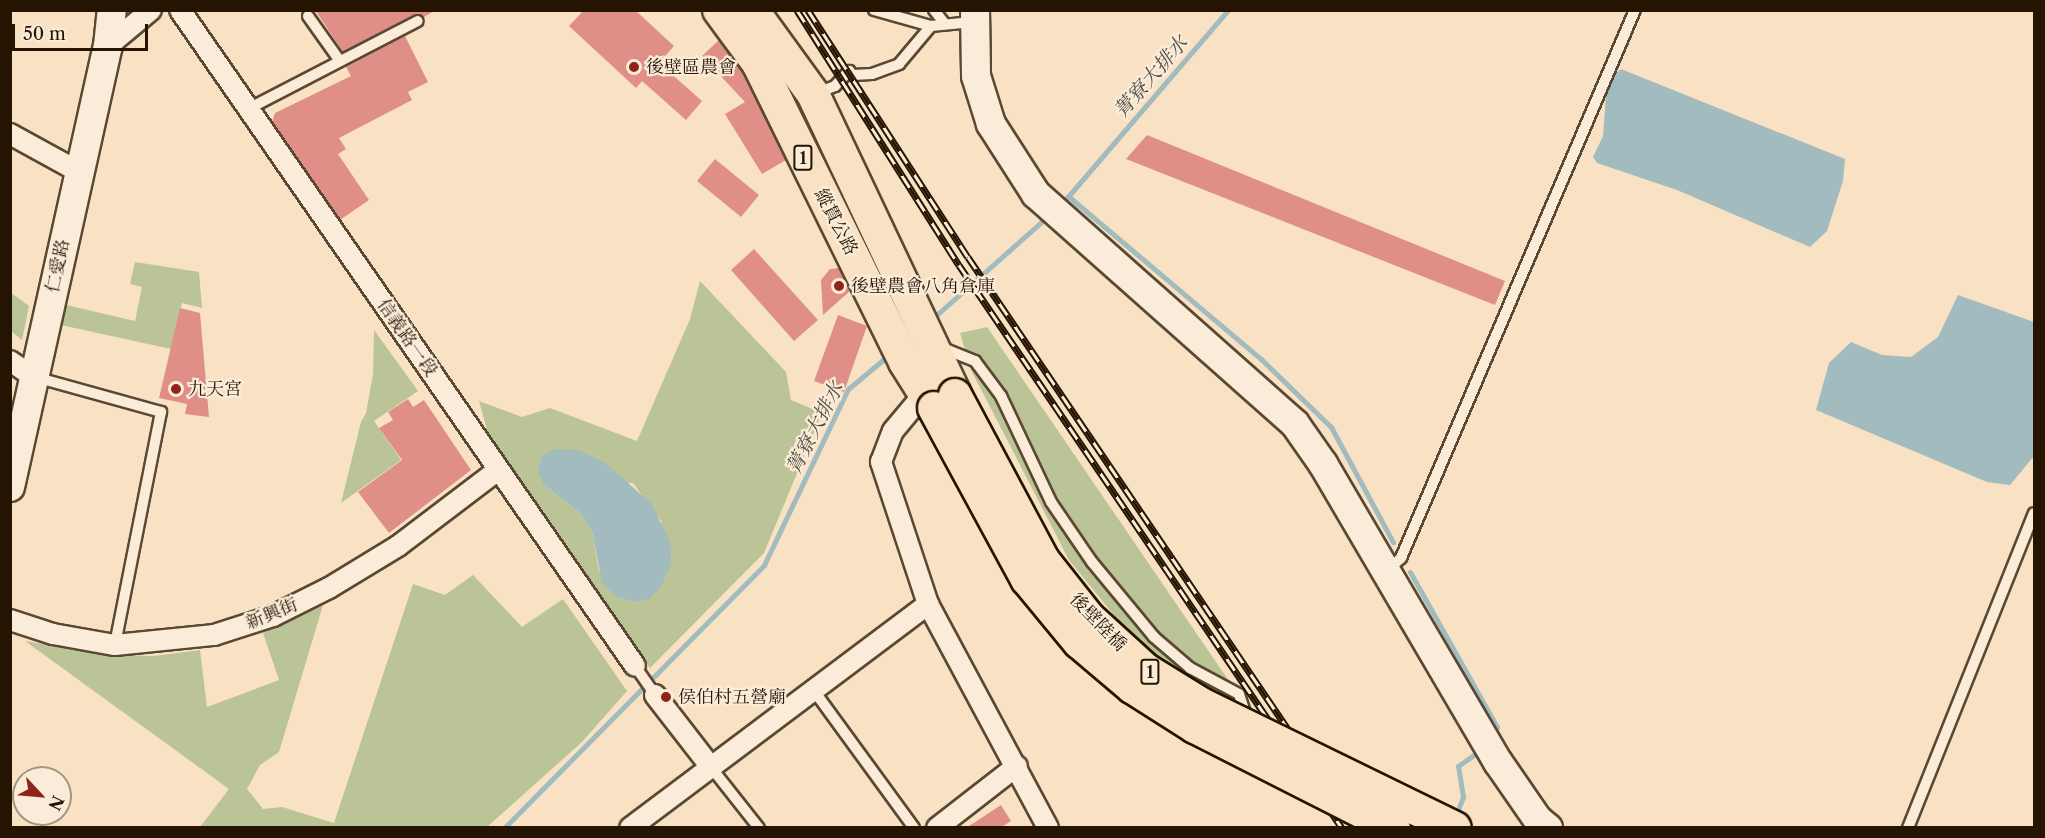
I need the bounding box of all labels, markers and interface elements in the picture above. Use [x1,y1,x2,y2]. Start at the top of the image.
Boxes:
scale bar [15,12,152,50]
text: 50 m [23,23,66,45]
water label: 菁寮大排水 [1109,31,1193,123]
place label: 後壁區農會 [646,56,736,78]
marker: 後壁區農會 [627,60,641,74]
road number: 1 [792,145,814,171]
street label: 縱貫公路 [810,185,862,259]
street label: 仁愛路 [42,237,74,295]
place label: 後壁農會八角倉庫 [851,275,995,297]
marker: 後壁農會八角倉庫 [832,279,846,293]
street label: 信義路一段 [372,295,442,381]
place label: 九天宮 [188,378,242,400]
water label: 菁寮大排水 [782,378,848,478]
marker: 九天宮 [169,382,183,396]
street label: 後壁陸橋 [1065,589,1131,655]
street label: 新興街 [243,594,301,634]
road number: 1 [1140,659,1160,685]
place label: 侯伯村五營廟 [678,686,786,708]
marker: 侯伯村五營廟 [659,690,673,704]
north arrow [12,766,72,826]
text: N [44,792,68,814]

